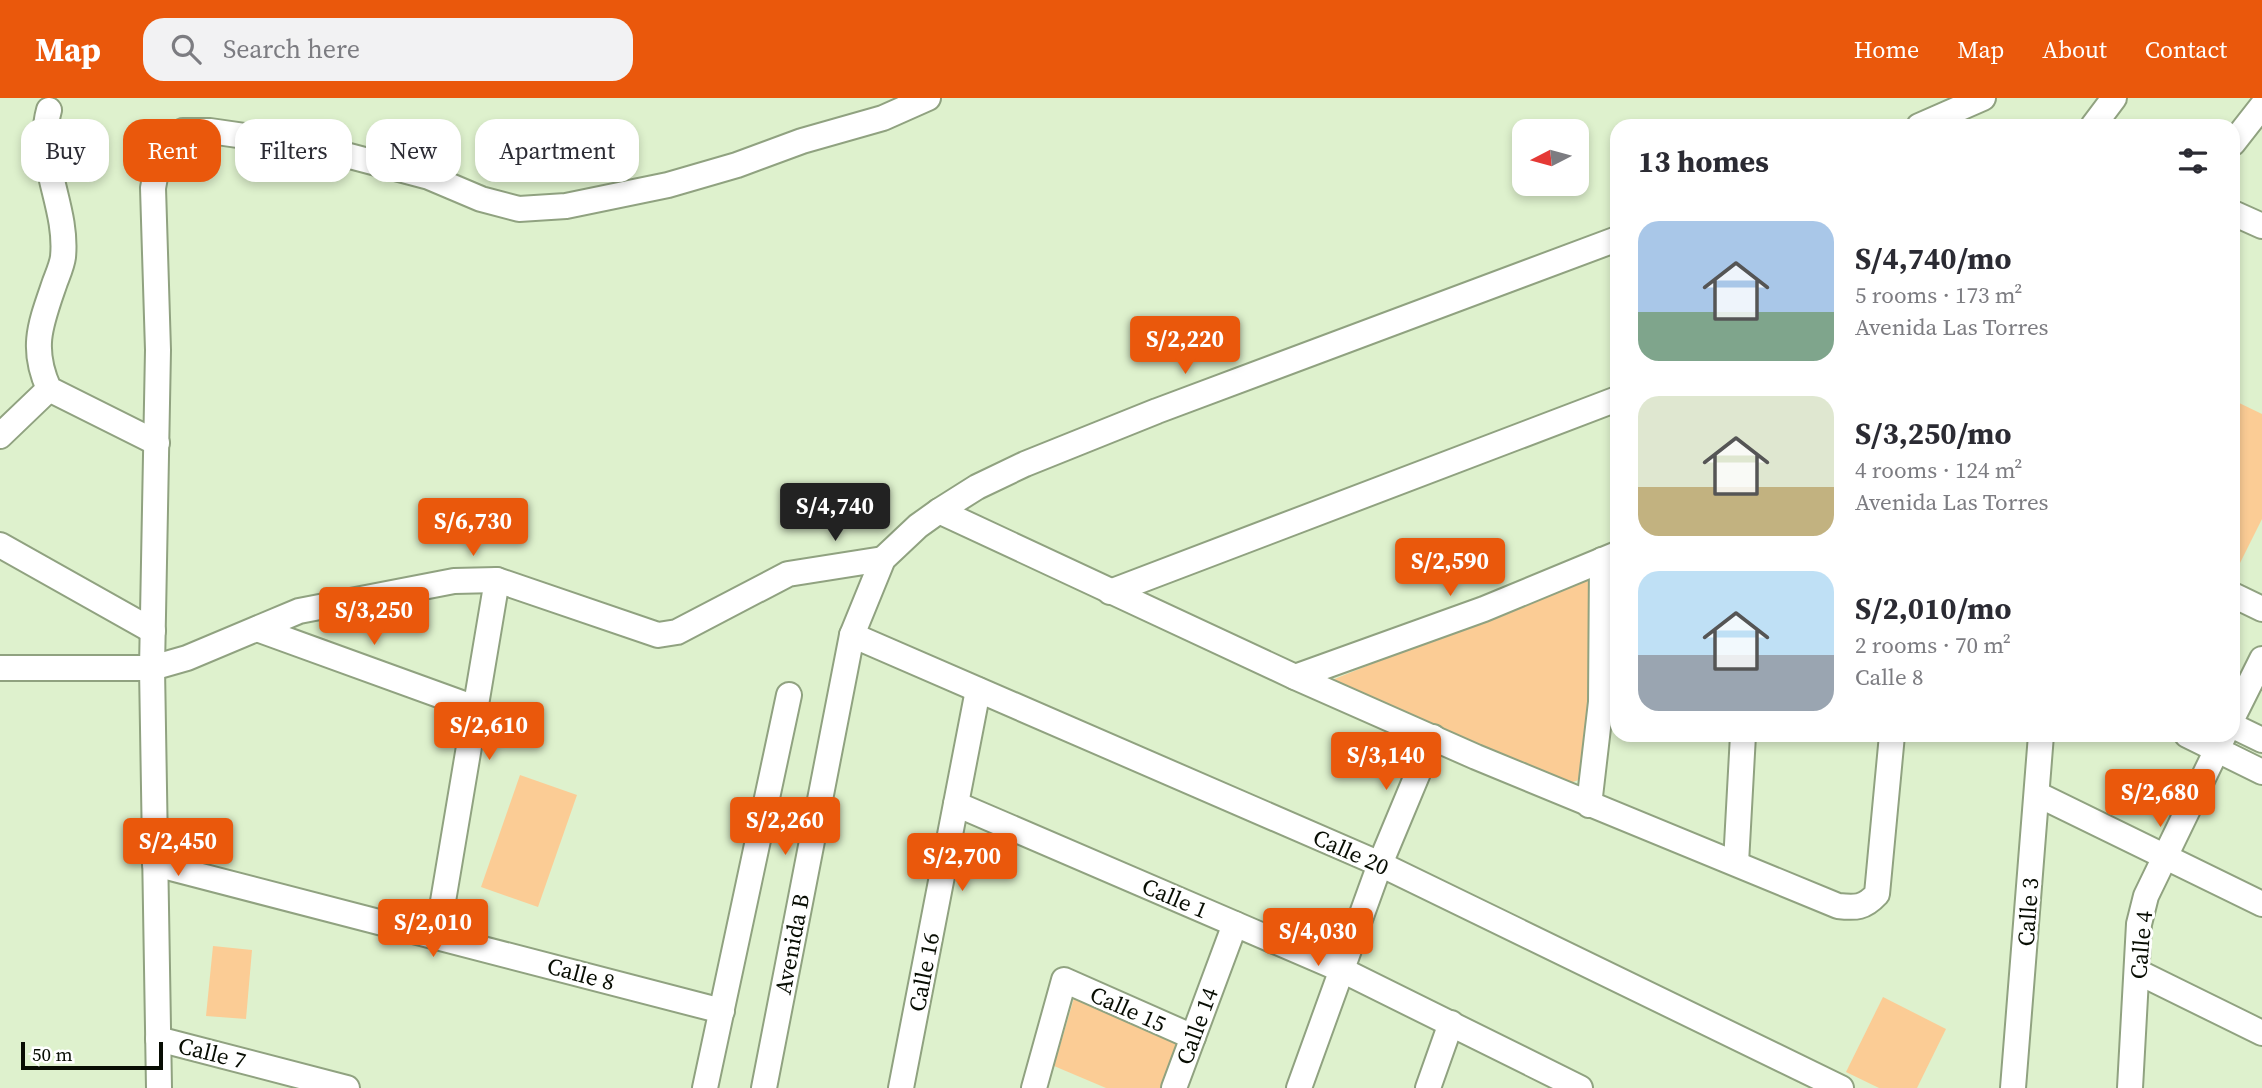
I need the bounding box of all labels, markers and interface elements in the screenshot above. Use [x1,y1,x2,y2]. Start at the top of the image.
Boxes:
search box [143,18,633,81]
text: Map [35,27,101,72]
icon: search [167,30,205,68]
text: Search here [223,31,360,67]
text: Home [1854,33,1919,66]
text: Map [1957,33,2004,66]
text: About [2042,33,2107,66]
text: Contact [2145,33,2227,66]
chip: Buy [21,119,109,182]
chip: Rent [123,119,221,182]
chip: Filters [235,119,352,182]
chip: New [366,119,461,182]
chip: Apartment [475,119,639,182]
north arrow [1512,119,1589,196]
map controls [1512,119,1589,196]
text: 13 homes [1638,141,1769,182]
icon: filters [2174,142,2212,180]
text: S/4,740/mo [1855,238,2011,279]
icon: home [1694,249,1778,333]
text: 5 rooms · 173 m² [1855,279,2022,311]
text: Avenida Las Torres [1855,311,2049,343]
pin: S/2,220 [1120,316,1250,376]
text: S/2,220 [1146,323,1224,355]
text: S/3,250/mo [1855,413,2011,454]
icon: home [1694,424,1778,508]
text: 4 rooms · 124 m² [1855,454,2022,486]
pin: S/4,740 [770,484,900,543]
text: Avenida Las Torres [1855,486,2049,518]
text: S/4,740 [796,490,874,522]
pin: S/6,730 [408,498,538,558]
text: S/6,730 [434,505,512,537]
pin: S/2,590 [1385,538,1515,598]
text: S/2,590 [1411,545,1489,577]
pin: S/3,250 [309,588,439,647]
text: S/2,010/mo [1855,588,2011,629]
text: S/3,250 [335,594,413,626]
icon: home [1694,599,1778,683]
text: 2 rooms · 70 m² [1855,629,2011,661]
text: Calle 8 [1855,661,1924,693]
pin: S/2,610 [424,702,554,762]
text: S/2,610 [450,709,528,741]
pin: S/3,140 [1321,732,1451,792]
text: S/3,140 [1347,739,1425,771]
pin: S/2,680 [2095,770,2225,829]
text: S/2,680 [2121,776,2199,808]
pin: S/2,260 [720,798,850,857]
text: S/2,260 [746,804,824,836]
pin: S/2,450 [113,818,243,878]
street label: Calle 20 [1308,821,1394,883]
text: S/2,450 [139,825,217,857]
pin: S/2,700 [897,834,1027,893]
text: S/2,700 [923,840,1001,872]
street label: Calle 1 [1137,870,1213,926]
street label: Calle 3 [2010,877,2046,947]
street label: Avenida B [767,891,817,997]
pin: S/2,010 [368,900,498,959]
text: S/2,010 [394,906,472,938]
pin: S/4,030 [1253,908,1383,968]
street label: Calle 4 [2122,909,2160,981]
text: S/4,030 [1279,915,1357,947]
street label: Calle 16 [901,930,947,1014]
street label: Calle 8 [544,950,618,998]
street label: Calle 15 [1085,978,1171,1040]
street label: Calle 14 [1168,982,1226,1069]
street label: Calle 7 [175,1029,249,1077]
scale bar [21,1039,163,1071]
text: 50 m [32,1041,73,1067]

